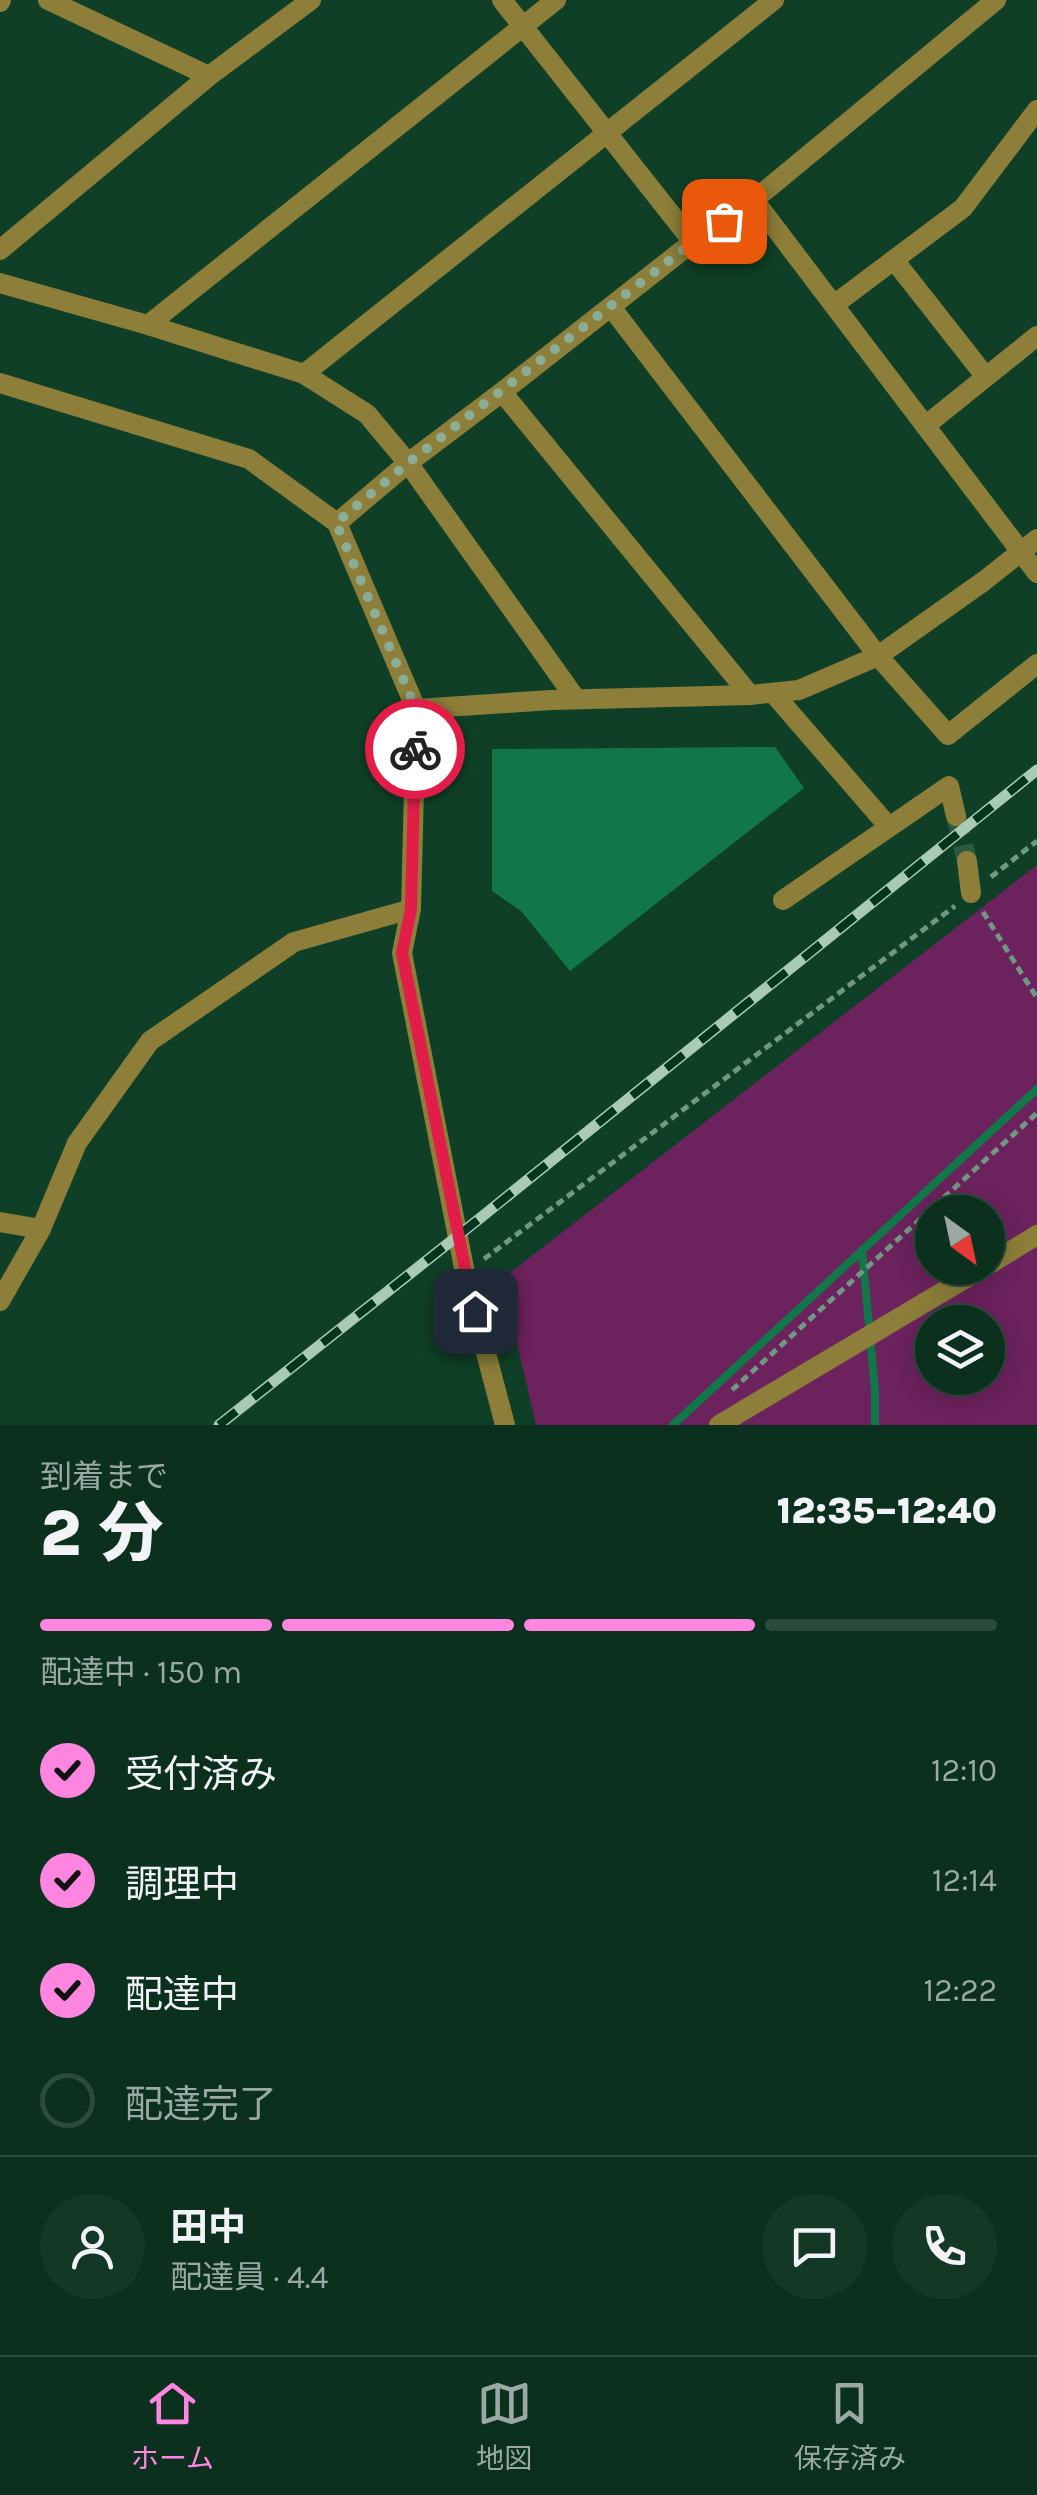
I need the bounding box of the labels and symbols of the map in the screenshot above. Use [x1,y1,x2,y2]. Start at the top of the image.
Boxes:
pin [682,179,767,264]
courier [365,699,465,799]
north arrow [915,1195,1005,1285]
pin [433,1269,518,1354]

